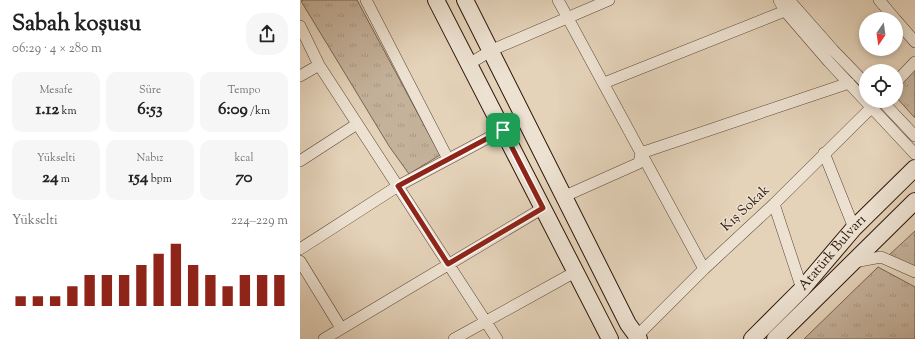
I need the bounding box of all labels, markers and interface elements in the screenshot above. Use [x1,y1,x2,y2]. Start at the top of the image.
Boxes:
text: Sabah koşusu [12,9,141,41]
north arrow [859,12,903,56]
map controls [859,12,903,108]
button: share [246,13,288,55]
text: 06:29 · 4 × 280 m [12,40,102,58]
button: locate [859,64,903,108]
text: Mesafe [39,82,73,98]
text: Süre [139,82,161,98]
text: Tempo [228,82,261,98]
text: 1.12 [35,98,59,122]
text: 6:53 [137,98,163,122]
text: 6:09 [218,98,248,122]
text: km [59,103,77,119]
text: /km [248,103,270,119]
pin [486,113,520,147]
icon: arrive [492,119,514,141]
text: Yükselti [37,150,75,166]
text: Nabız [137,150,163,166]
text: kcal [235,150,253,166]
text: 24 [42,166,59,190]
text: 154 [128,166,148,190]
text: 70 [235,166,253,190]
text: m [59,171,70,187]
text: bpm [148,171,172,187]
street label: Kış Sokak [717,181,775,237]
street label: Atatürk Bulvarı [794,211,871,295]
text: Yükselti [12,212,58,230]
text: 224–229 m [231,212,288,230]

